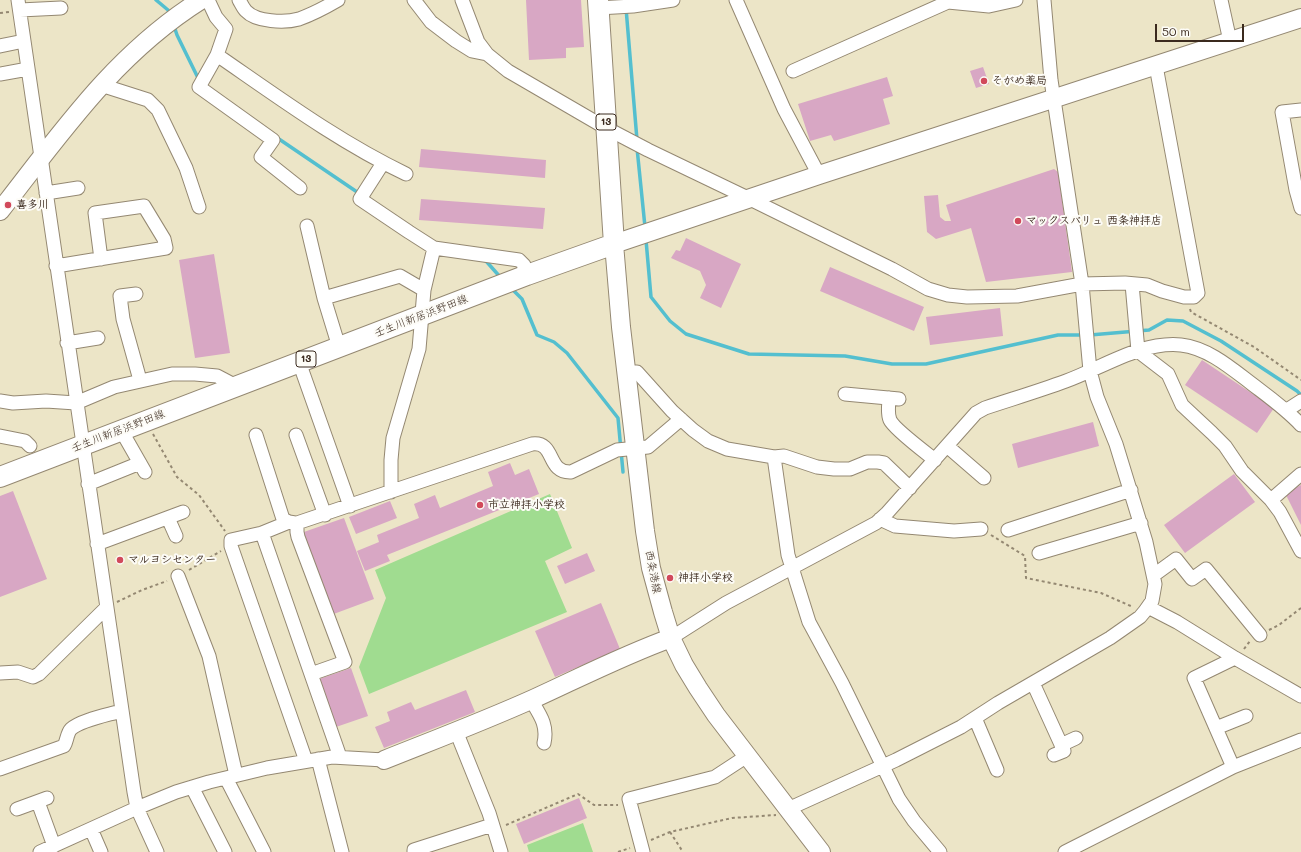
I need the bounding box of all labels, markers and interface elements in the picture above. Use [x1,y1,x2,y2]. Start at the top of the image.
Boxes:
scale bar [1157,16,1246,42]
text: 50 m [1162,23,1190,39]
place label: そがめ薬局 [992,74,1047,88]
marker: そがめ薬局 [979,76,989,86]
road number: 13 [596,114,616,130]
place label: 喜多川 [16,198,49,212]
marker: 喜多川 [3,200,13,210]
place label: マックスバリュ 西条神拝店 [1026,214,1162,228]
marker: マックスバリュ 西条神拝店 [1013,216,1023,226]
street label: 壬生川新居浜野田線 [372,292,470,340]
road number: 13 [296,351,316,367]
street label: 壬生川新居浜野田線 [69,407,167,455]
place label: 市立神拝小学校 [488,498,565,512]
marker: 市立神拝小学校 [475,500,485,510]
street label: 西条港線 [642,549,664,595]
place label: マルヨシセンター [128,553,216,567]
marker: マルヨシセンター [115,555,125,565]
place label: 神拝小学校 [678,571,733,585]
marker: 神拝小学校 [665,573,675,583]

